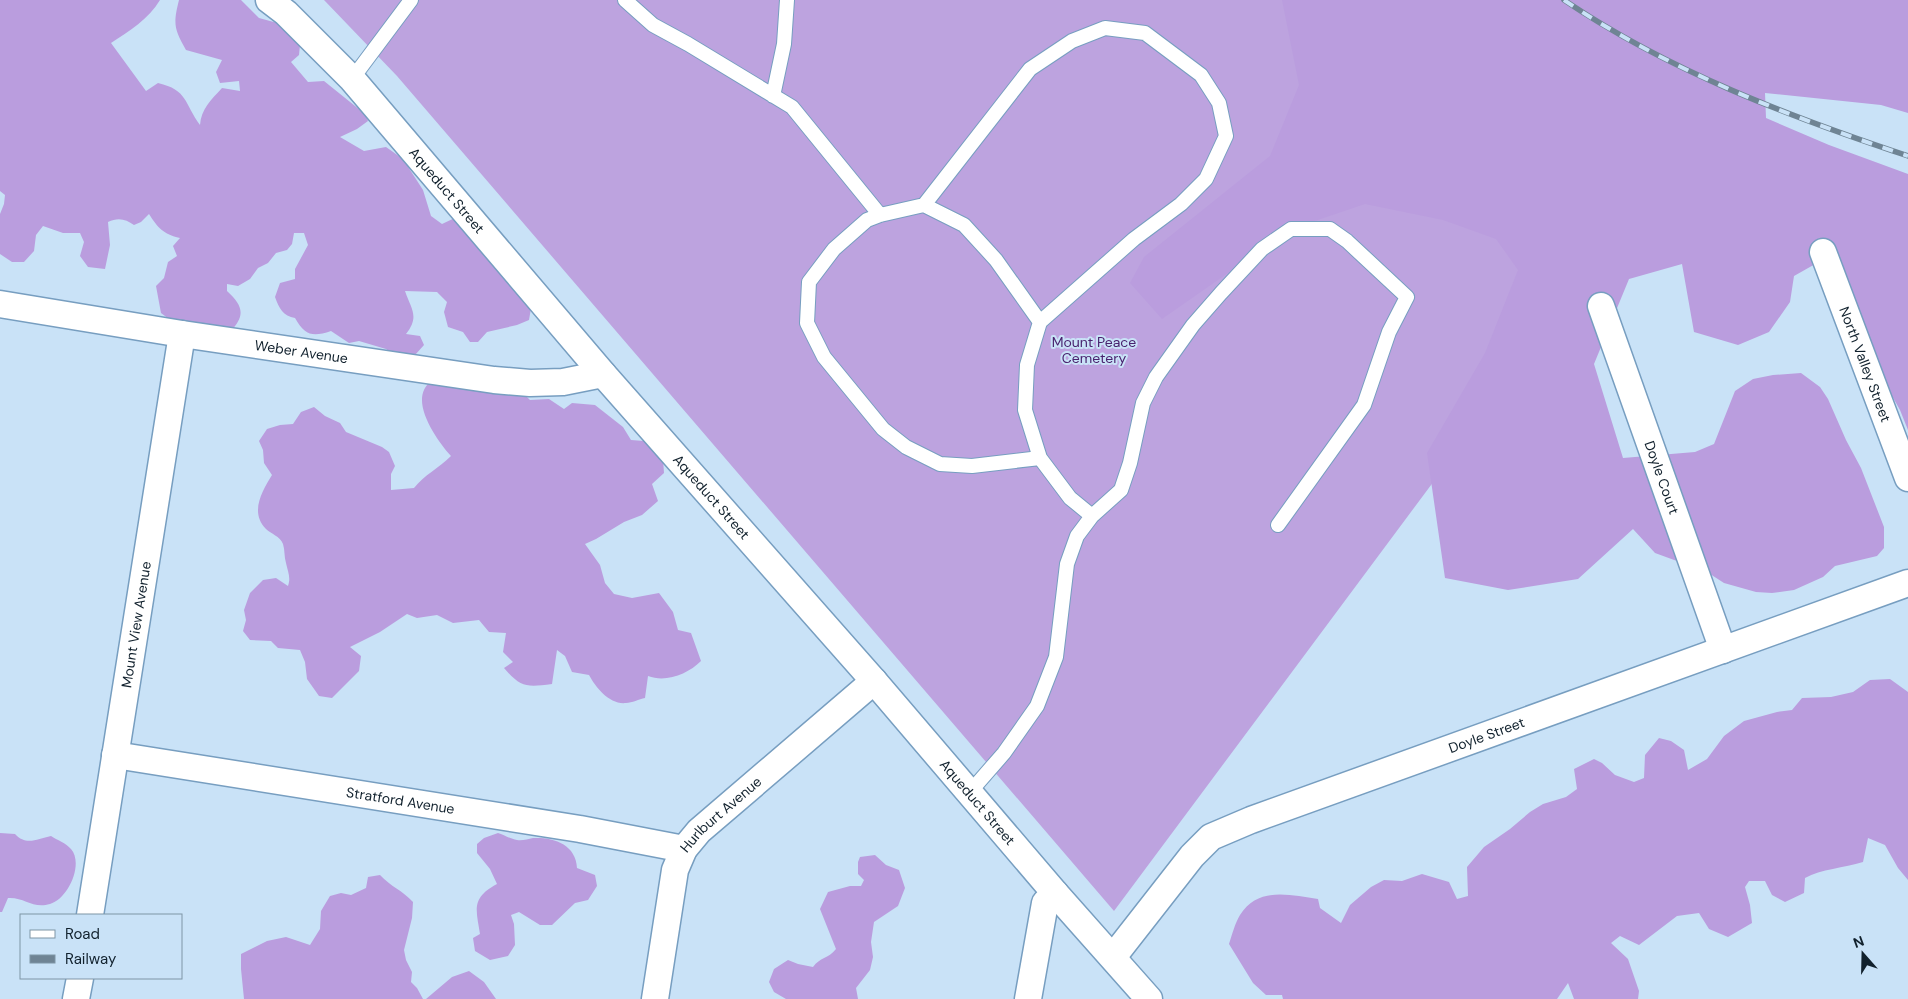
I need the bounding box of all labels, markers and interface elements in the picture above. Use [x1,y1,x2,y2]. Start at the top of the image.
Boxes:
street label: Aqueduct Street [405,144,488,237]
street label: North Valley Street [1835,304,1895,425]
park label: Mount Peace Cemetery [1052,333,1136,367]
street label: Weber Avenue [253,336,349,367]
street label: Doyle Court [1640,438,1683,517]
street label: Aqueduct Street [669,451,754,543]
street label: Mount View Avenue [117,560,155,689]
street label: Doyle Street [1446,713,1527,757]
street label: Aqueduct Street [936,756,1019,849]
street label: Hurlburt Avenue [676,772,765,856]
street label: Stratford Avenue [345,783,456,818]
legend [20,914,182,979]
text: Road [65,924,100,944]
north arrow [1838,929,1888,979]
text: N [1851,932,1866,952]
text: Railway [65,949,117,969]

